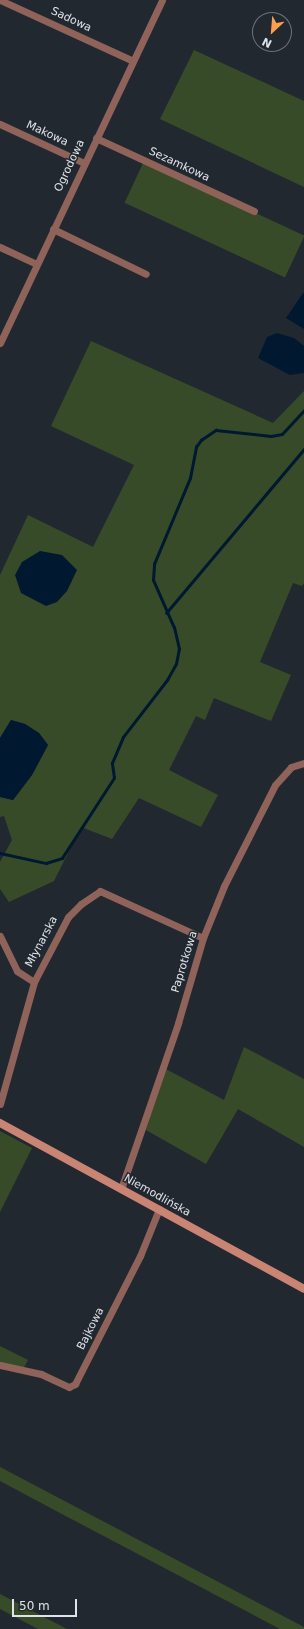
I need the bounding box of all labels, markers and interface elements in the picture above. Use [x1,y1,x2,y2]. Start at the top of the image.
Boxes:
street label: Sadowa [49,5,93,35]
north arrow [252,12,292,52]
text: N [260,34,274,50]
street label: Makowa [24,119,70,149]
street label: Ogrodowa [52,138,88,194]
street label: Sezamkowa [147,145,211,185]
street label: Młynarska [23,914,61,970]
street label: Paprotkowa [169,930,201,994]
street label: Niemodlińska [121,1172,193,1220]
street label: Bajkowa [75,1306,107,1352]
scale bar [14,1591,79,1617]
text: 50 m [19,1599,50,1613]

